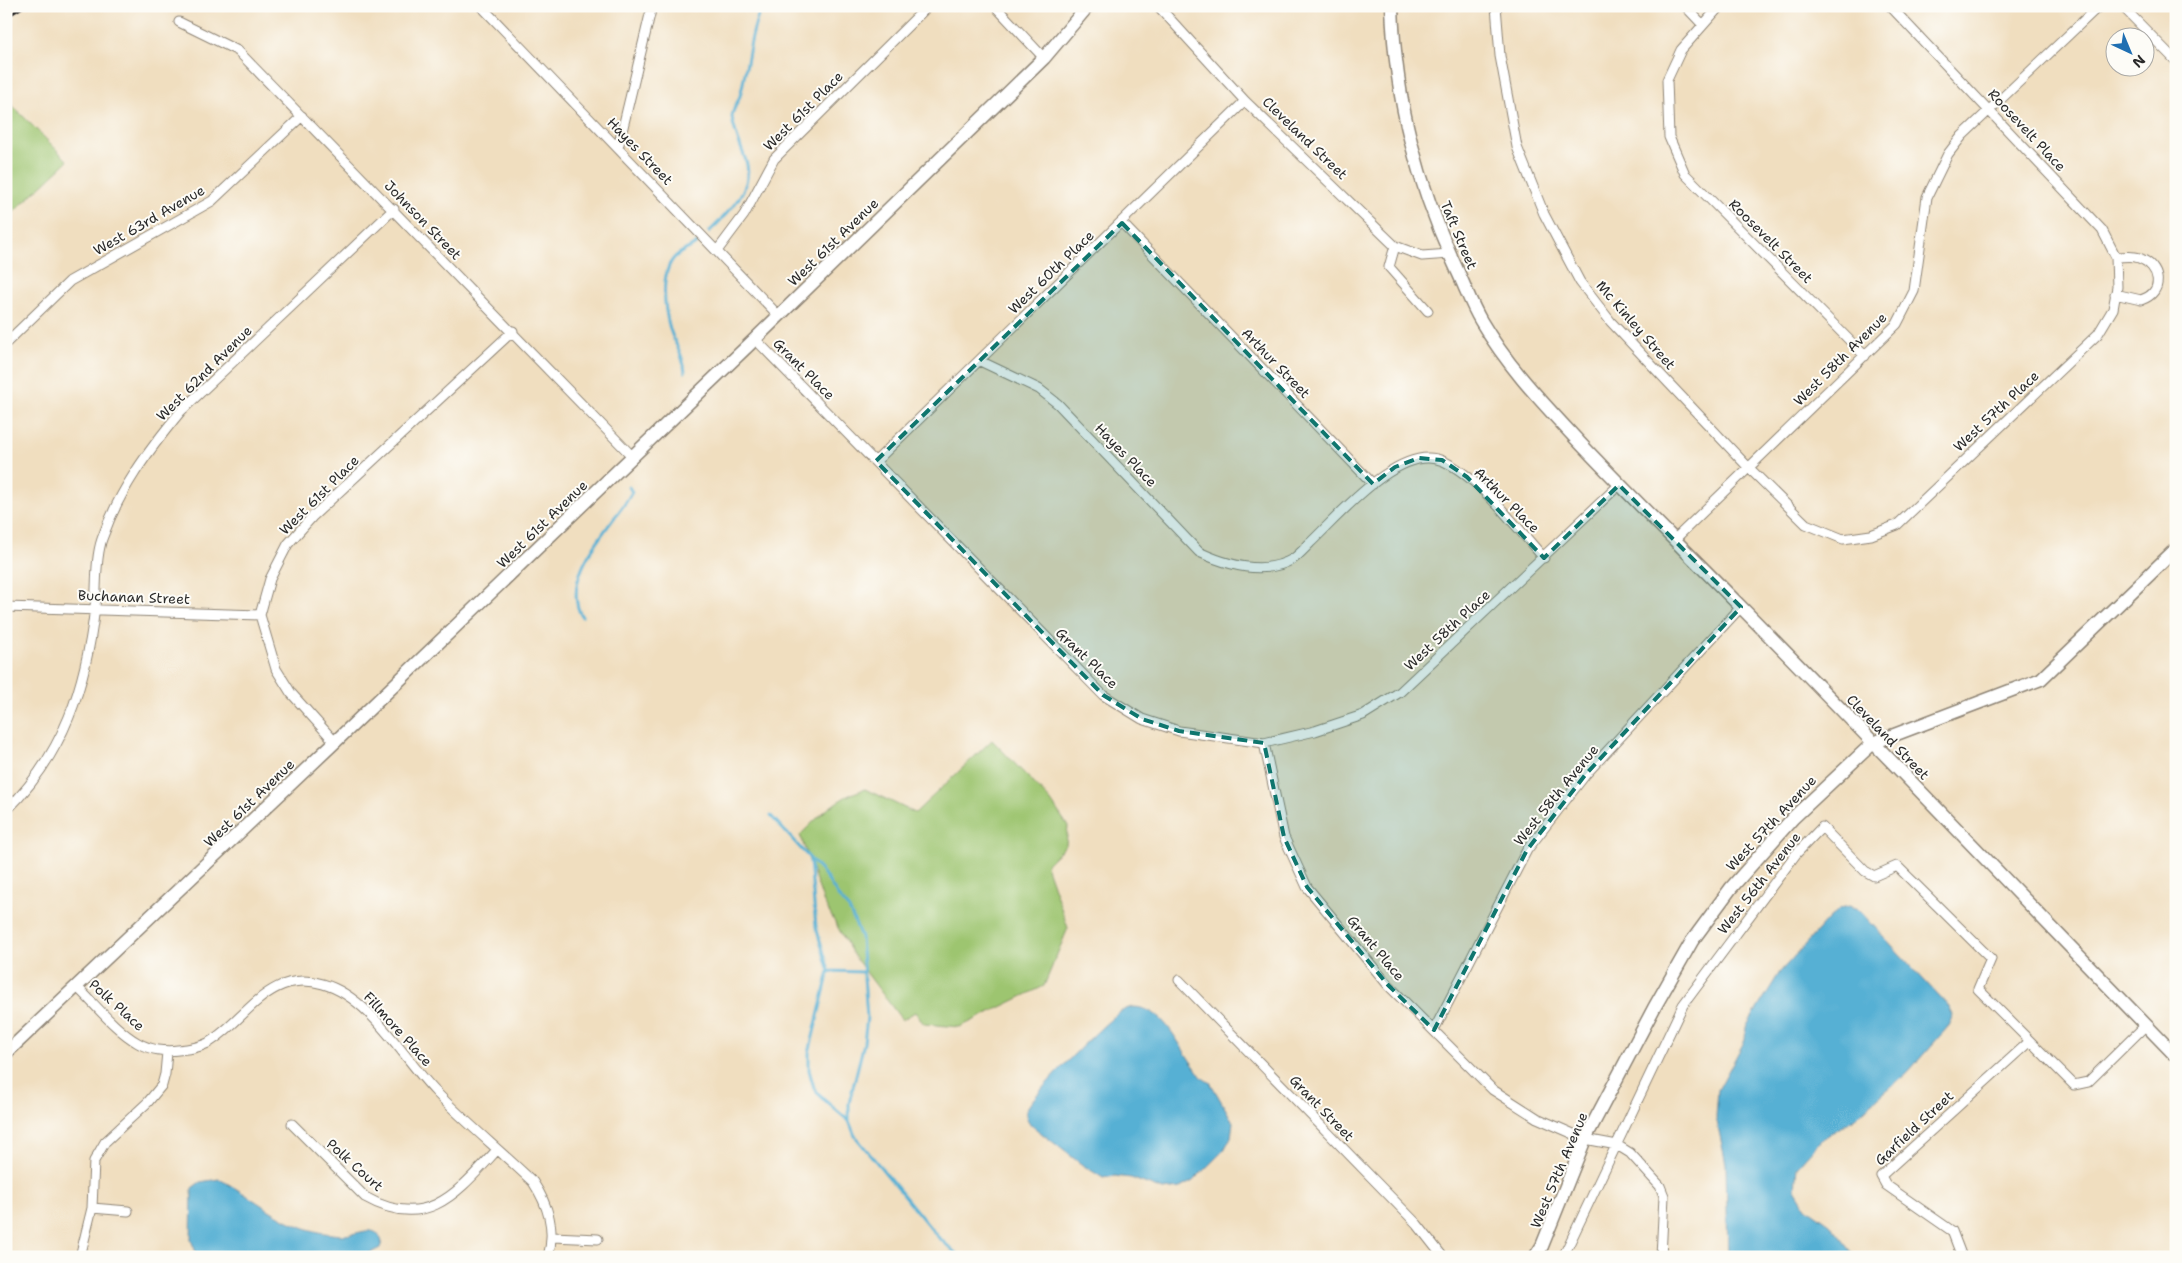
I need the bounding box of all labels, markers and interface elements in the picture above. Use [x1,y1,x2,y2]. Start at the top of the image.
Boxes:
north arrow [2104,28,2154,78]
text: N [2129,51,2149,72]
street label: West 61st Place [759,67,847,155]
street label: Roosevelt Place [1984,85,2070,175]
street label: Cleveland Street [1259,93,1351,183]
street label: Hayes Street [603,113,677,189]
street label: Johnson Street [381,177,465,263]
street label: West 63rd Avenue [90,181,208,259]
street label: West 61st Avenue [784,194,882,290]
street label: Roosevelt Street [1725,195,1817,287]
street label: Taft Street [1437,198,1481,272]
street label: West 60th Place [1004,226,1098,318]
street label: Mc Kinley Street [1592,277,1680,373]
street label: West 58th Avenue [1790,308,1891,409]
street label: West 62nd Avenue [152,321,256,425]
street label: Arthur Street [1238,324,1314,402]
street label: Grant Place [769,334,839,404]
street label: West 57th Place [1949,367,2043,455]
street label: Hayes Place [1091,419,1161,491]
street label: West 61st Place [275,451,363,539]
street label: Arthur Place [1470,463,1544,537]
street label: West 61st Avenue [493,476,591,572]
street label: West 58th Place [1400,585,1494,674]
street label: Buchanan Street [78,586,190,608]
street label: Grant Place [1052,624,1122,692]
street label: Cleveland Street [1843,691,1933,783]
street label: West 58th Avenue [1510,741,1602,849]
street label: West 61st Avenue [200,755,298,851]
street label: West 57th Avenue [1722,771,1820,875]
street label: West 56th Avenue [1713,828,1805,938]
street label: Grant Place [1343,912,1409,984]
street label: Polk Place [85,975,149,1035]
street label: Fillmore Place [360,988,436,1070]
street label: Grant Street [1286,1071,1358,1145]
street label: Garfield Street [1871,1087,1957,1169]
street label: West 57th Avenue [1526,1109,1592,1231]
street label: Polk Court [323,1135,387,1195]

